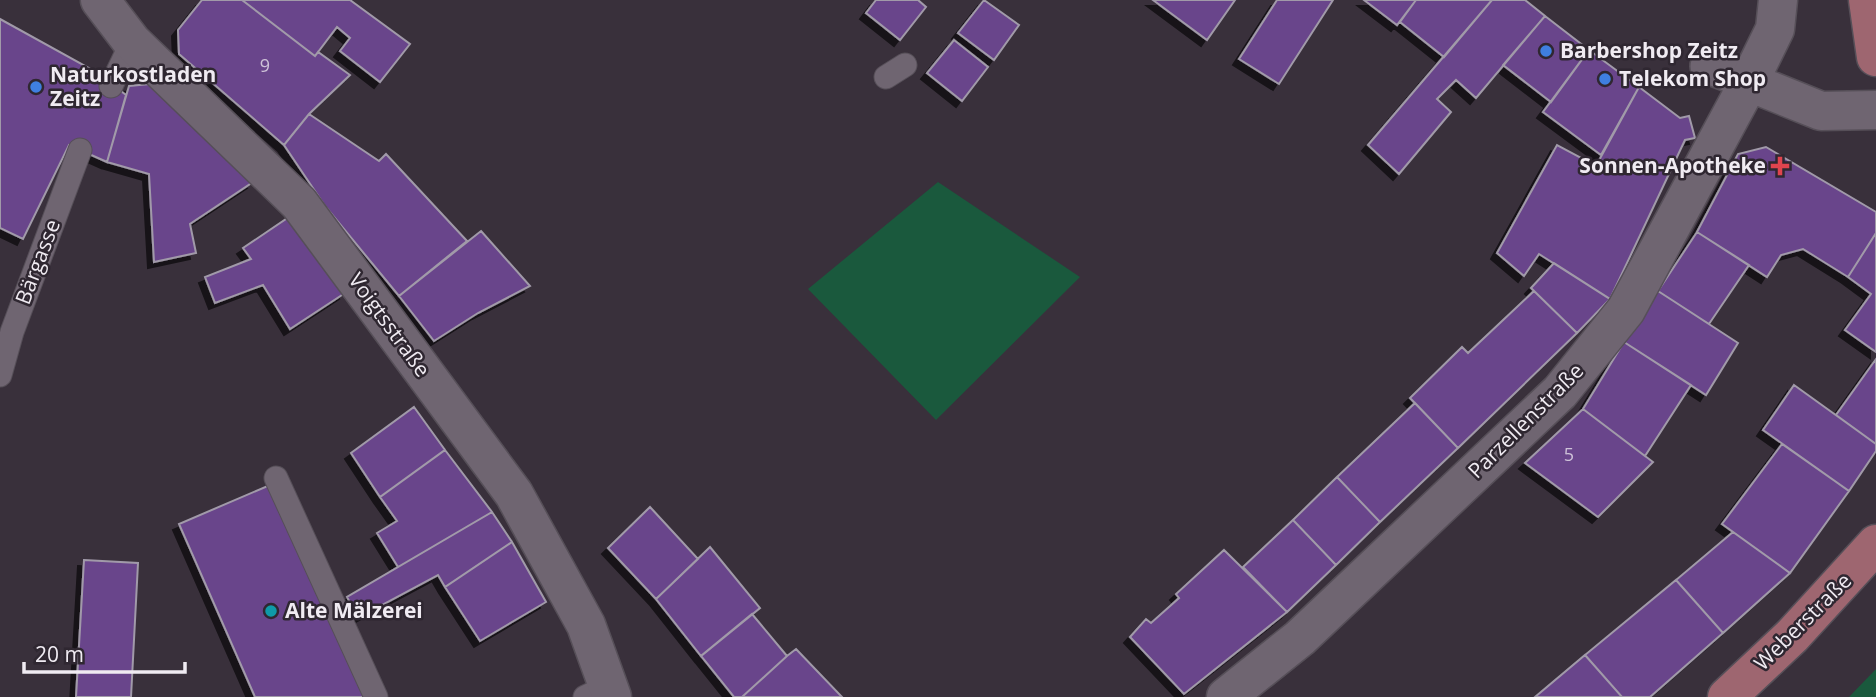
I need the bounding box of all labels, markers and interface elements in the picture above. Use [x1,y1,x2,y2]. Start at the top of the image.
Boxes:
place label: Barbershop Zeitz [1560,36,1738,64]
marker: Barbershop Zeitz [1538,43,1554,59]
house number: 9 [260,53,270,77]
place label: Naturkostladen Zeitz [50,60,216,112]
place label: Telekom Shop [1619,64,1766,92]
marker: Telekom Shop [1597,71,1613,87]
marker: Naturkostladen Zeitz [28,79,44,95]
place label: Sonnen-Apotheke [1579,151,1766,179]
marker: Sonnen-Apotheke [1772,158,1788,174]
street label: Bärgasse [8,215,66,308]
street label: Voigtsstraße [343,267,437,382]
street label: Parzellenstraße [1462,357,1589,484]
house number: 5 [1564,442,1574,466]
street label: Weberstraße [1747,566,1857,676]
place label: Alte Mälzerei [285,596,423,624]
marker: Alte Mälzerei [263,603,279,619]
scale bar [24,630,186,674]
text: 20 m [35,640,84,668]

